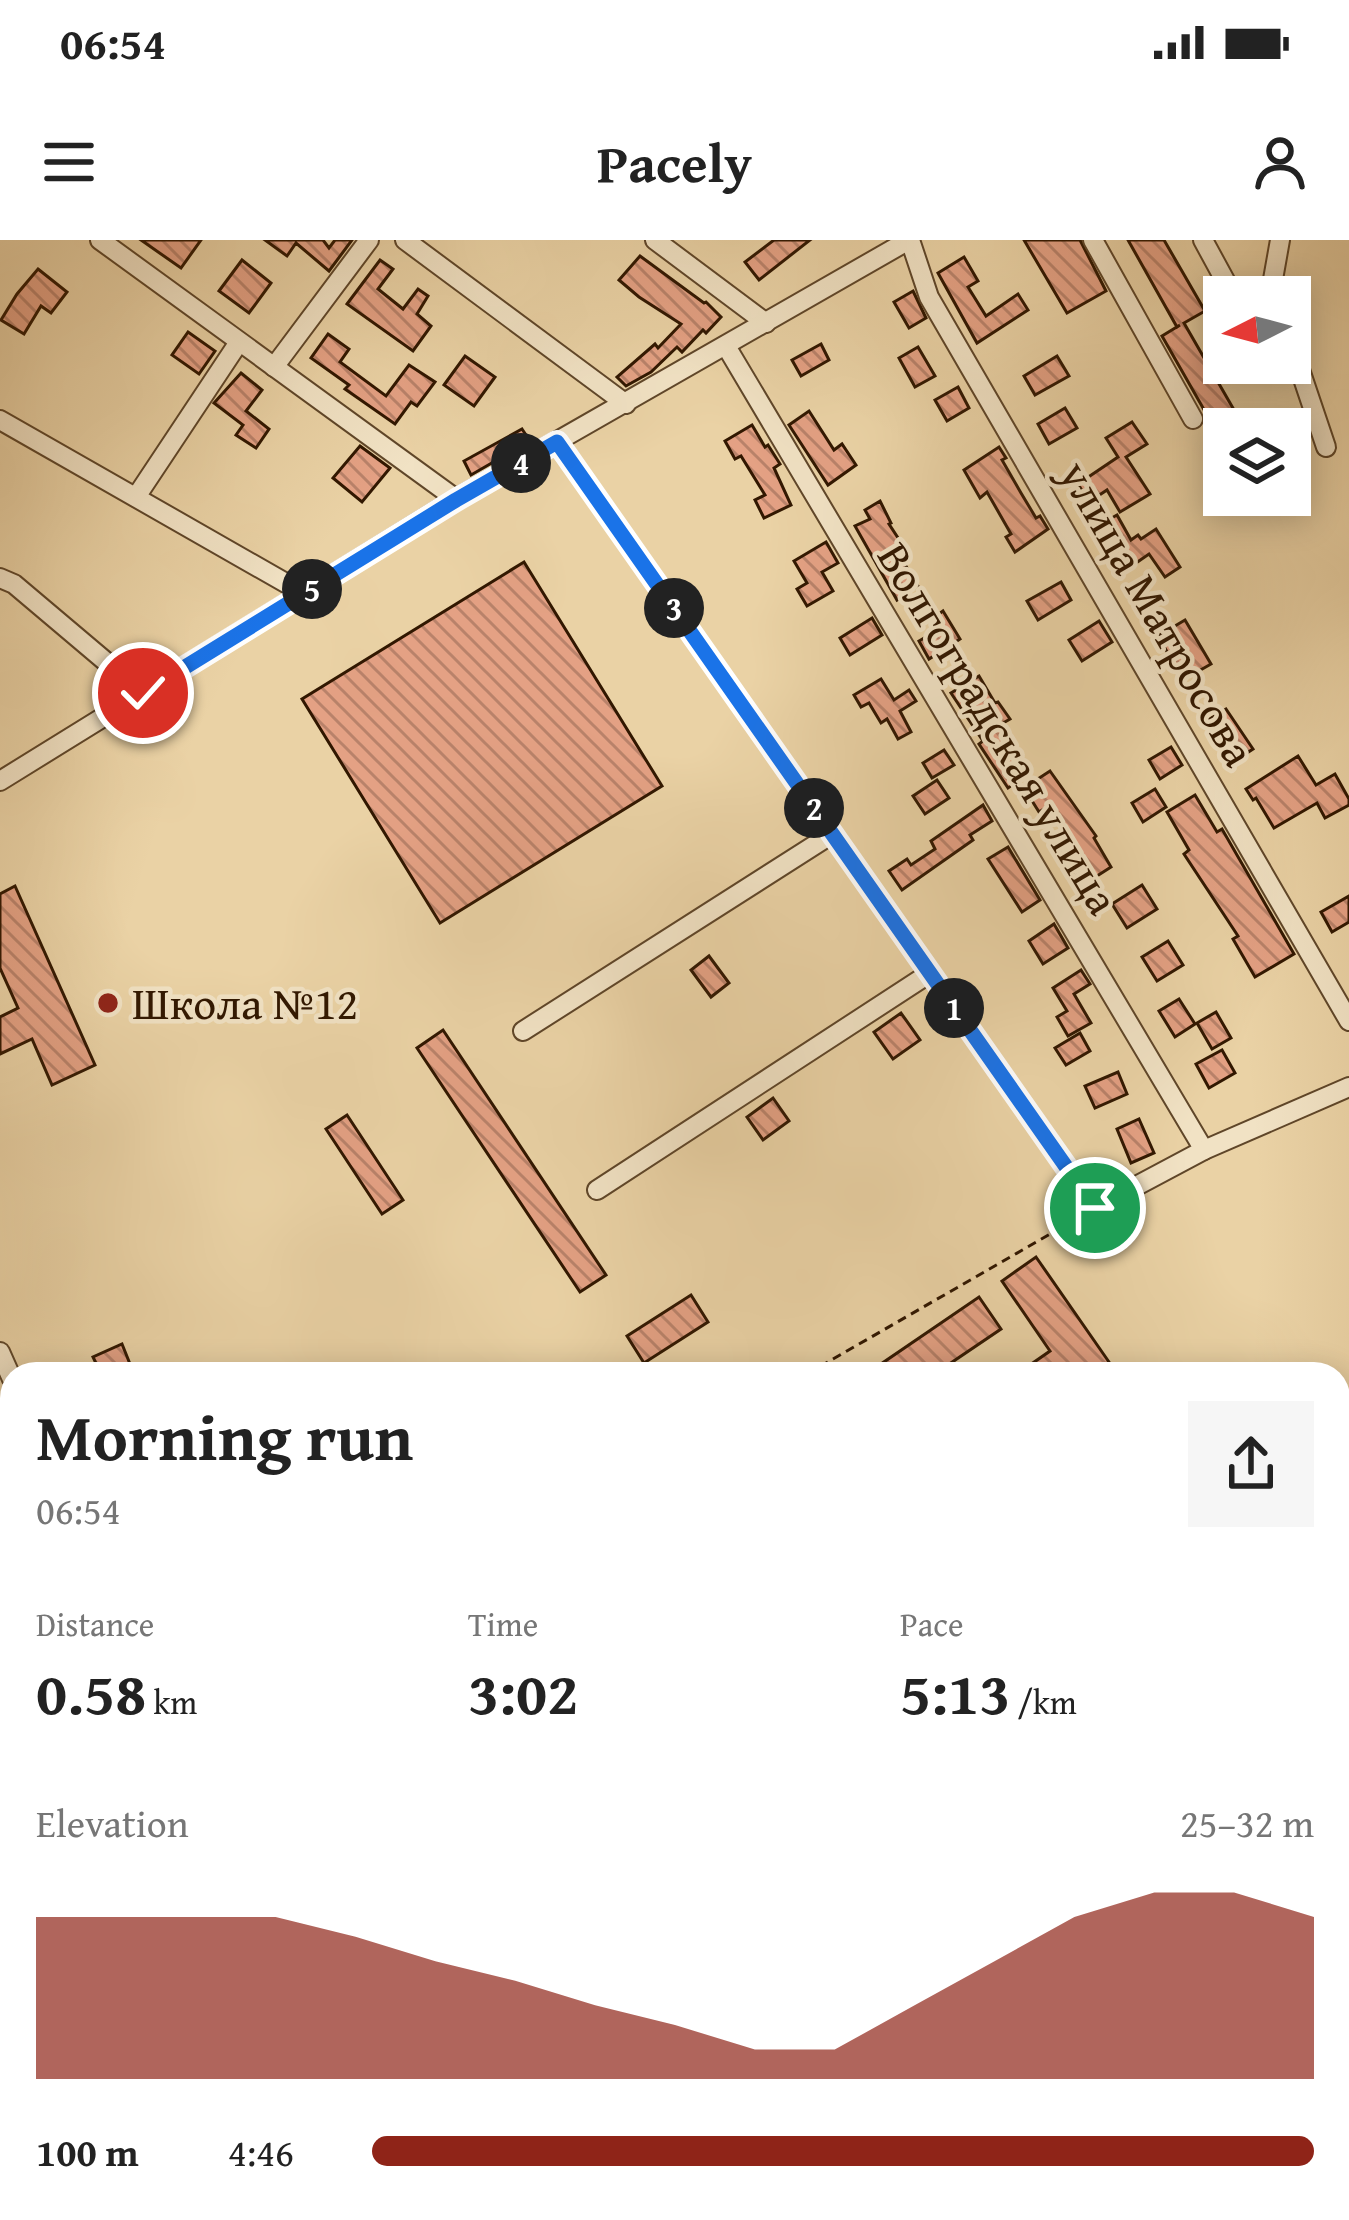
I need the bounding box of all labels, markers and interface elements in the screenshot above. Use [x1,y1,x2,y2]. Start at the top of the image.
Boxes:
text: 06:54 [60,10,166,75]
text: Pacely [597,123,752,202]
icon: menu [36,129,102,195]
icon: person [1247,129,1313,195]
north arrow [1203,276,1311,384]
map controls [1203,276,1311,516]
button: layers [1203,408,1311,516]
pin: 4 [491,433,551,493]
text: 4 [512,439,530,487]
street label: улица Матросова [1044,447,1273,778]
street label: Волгоградская улица [863,529,1137,926]
pin: 5 [282,559,342,619]
text: 5 [303,565,321,613]
pin: 3 [644,578,704,638]
text: 3 [665,584,683,632]
pin [92,642,194,744]
icon: check [110,660,176,726]
pin: 2 [784,778,844,838]
text: 2 [805,784,823,832]
place label: Школа №12 [132,970,358,1035]
pin: 1 [924,978,984,1038]
text: 1 [945,984,963,1032]
marker: Школа №12 [95,990,121,1016]
pin [1044,1157,1146,1259]
icon: arrive [1062,1175,1128,1241]
text: Morning run [36,1387,413,1484]
button: share [1188,1401,1314,1527]
text: 06:54 [36,1481,121,1538]
text: Distance [36,1600,154,1648]
text: Time [468,1600,538,1648]
text: Pace [900,1600,963,1648]
text: 0.58 [36,1648,146,1736]
text: 3:02 [468,1648,578,1736]
text: 5:13 [900,1648,1010,1736]
text: km [146,1678,197,1726]
text: /km [1010,1678,1077,1726]
text: Elevation [36,1794,189,1851]
text: 25–32 m [1180,1794,1314,1851]
text: 100 m [36,2123,139,2180]
text: 4:46 [228,2123,294,2180]

